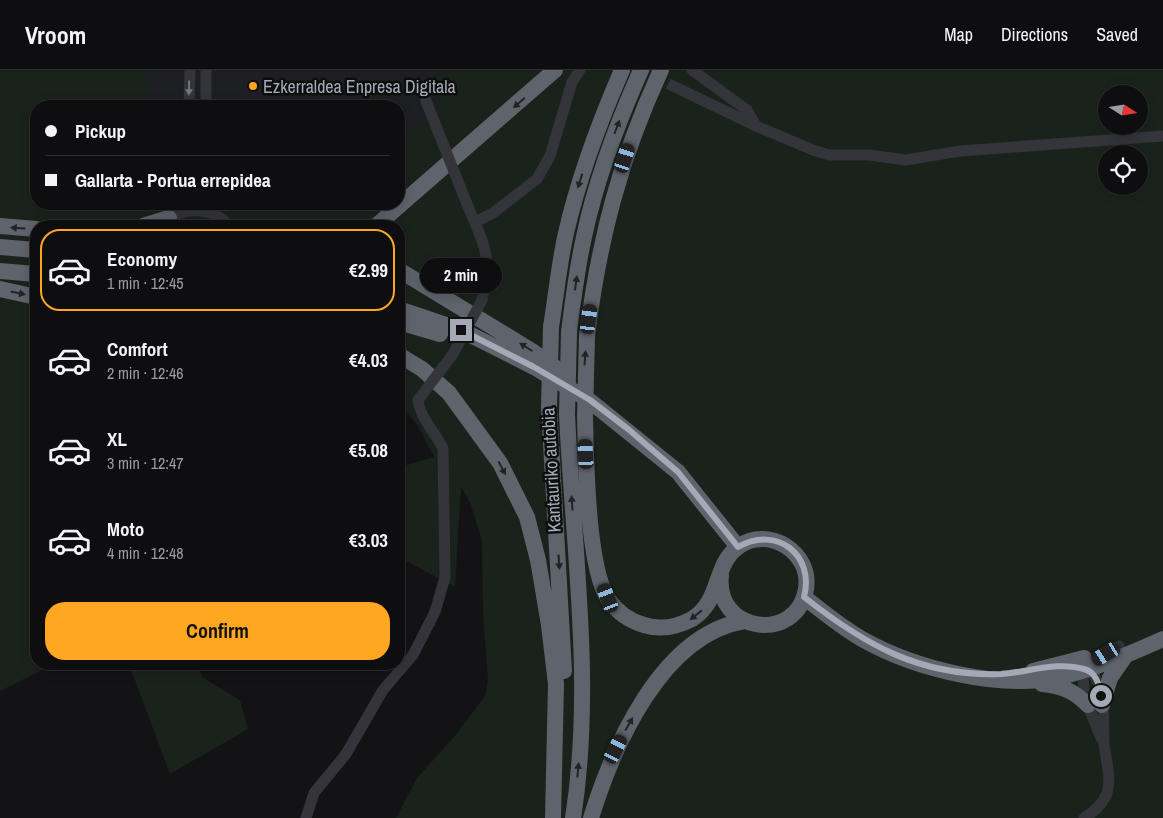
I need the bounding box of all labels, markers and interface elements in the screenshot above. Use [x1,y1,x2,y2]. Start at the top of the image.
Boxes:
text: Vroom [25,19,86,51]
text: Map [944,22,973,47]
text: Directions [1001,22,1068,47]
text: Saved [1096,22,1138,47]
place label: Ezkerraldea Enpresa Digitala [263,74,456,99]
one-way arrow [185,80,193,96]
marker: Ezkerraldea Enpresa Digitala [247,80,259,92]
north arrow [1098,85,1148,135]
map controls [1098,85,1148,195]
one-way arrow [513,97,525,109]
text: Pickup [75,118,126,144]
one-way arrow [614,120,622,134]
car [613,141,636,175]
button: locate [1098,145,1148,195]
text: Gallarta - Portua errepidea [75,167,271,193]
one-way arrow [575,174,583,189]
one-way arrow [10,223,26,231]
text: Economy [107,246,177,272]
icon: car [47,248,92,293]
text: €2.99 [349,257,388,283]
callout: 2 min [420,258,502,292]
text: 2 min [444,264,478,286]
text: 1 min · 12:45 [107,272,184,294]
one-way arrow [572,275,580,291]
one-way arrow [11,289,27,297]
car [579,303,598,335]
route end [450,319,472,341]
text: Comfort [107,336,168,362]
icon: car [47,338,92,383]
one-way arrow [520,342,533,352]
text: €4.03 [349,347,388,373]
one-way arrow [581,350,589,366]
text: 2 min · 12:46 [107,362,184,384]
street label: Kantauriko autobia [535,407,567,533]
text: XL [107,426,127,452]
icon: car [47,428,92,473]
text: €5.08 [349,437,388,463]
car [577,439,594,469]
text: 3 min · 12:47 [107,452,184,474]
one-way arrow [498,461,506,475]
one-way arrow [568,494,576,510]
text: Moto [107,516,144,542]
icon: car [47,518,92,563]
text: €3.03 [349,527,388,553]
text: 4 min · 12:48 [107,542,184,564]
one-way arrow [555,554,563,570]
car [595,581,620,615]
button: Confirm [45,602,390,660]
one-way arrow [690,609,703,620]
car [1089,640,1122,668]
route start [1090,685,1112,707]
one-way arrow [625,717,633,732]
car [602,732,629,766]
one-way arrow [575,761,583,777]

